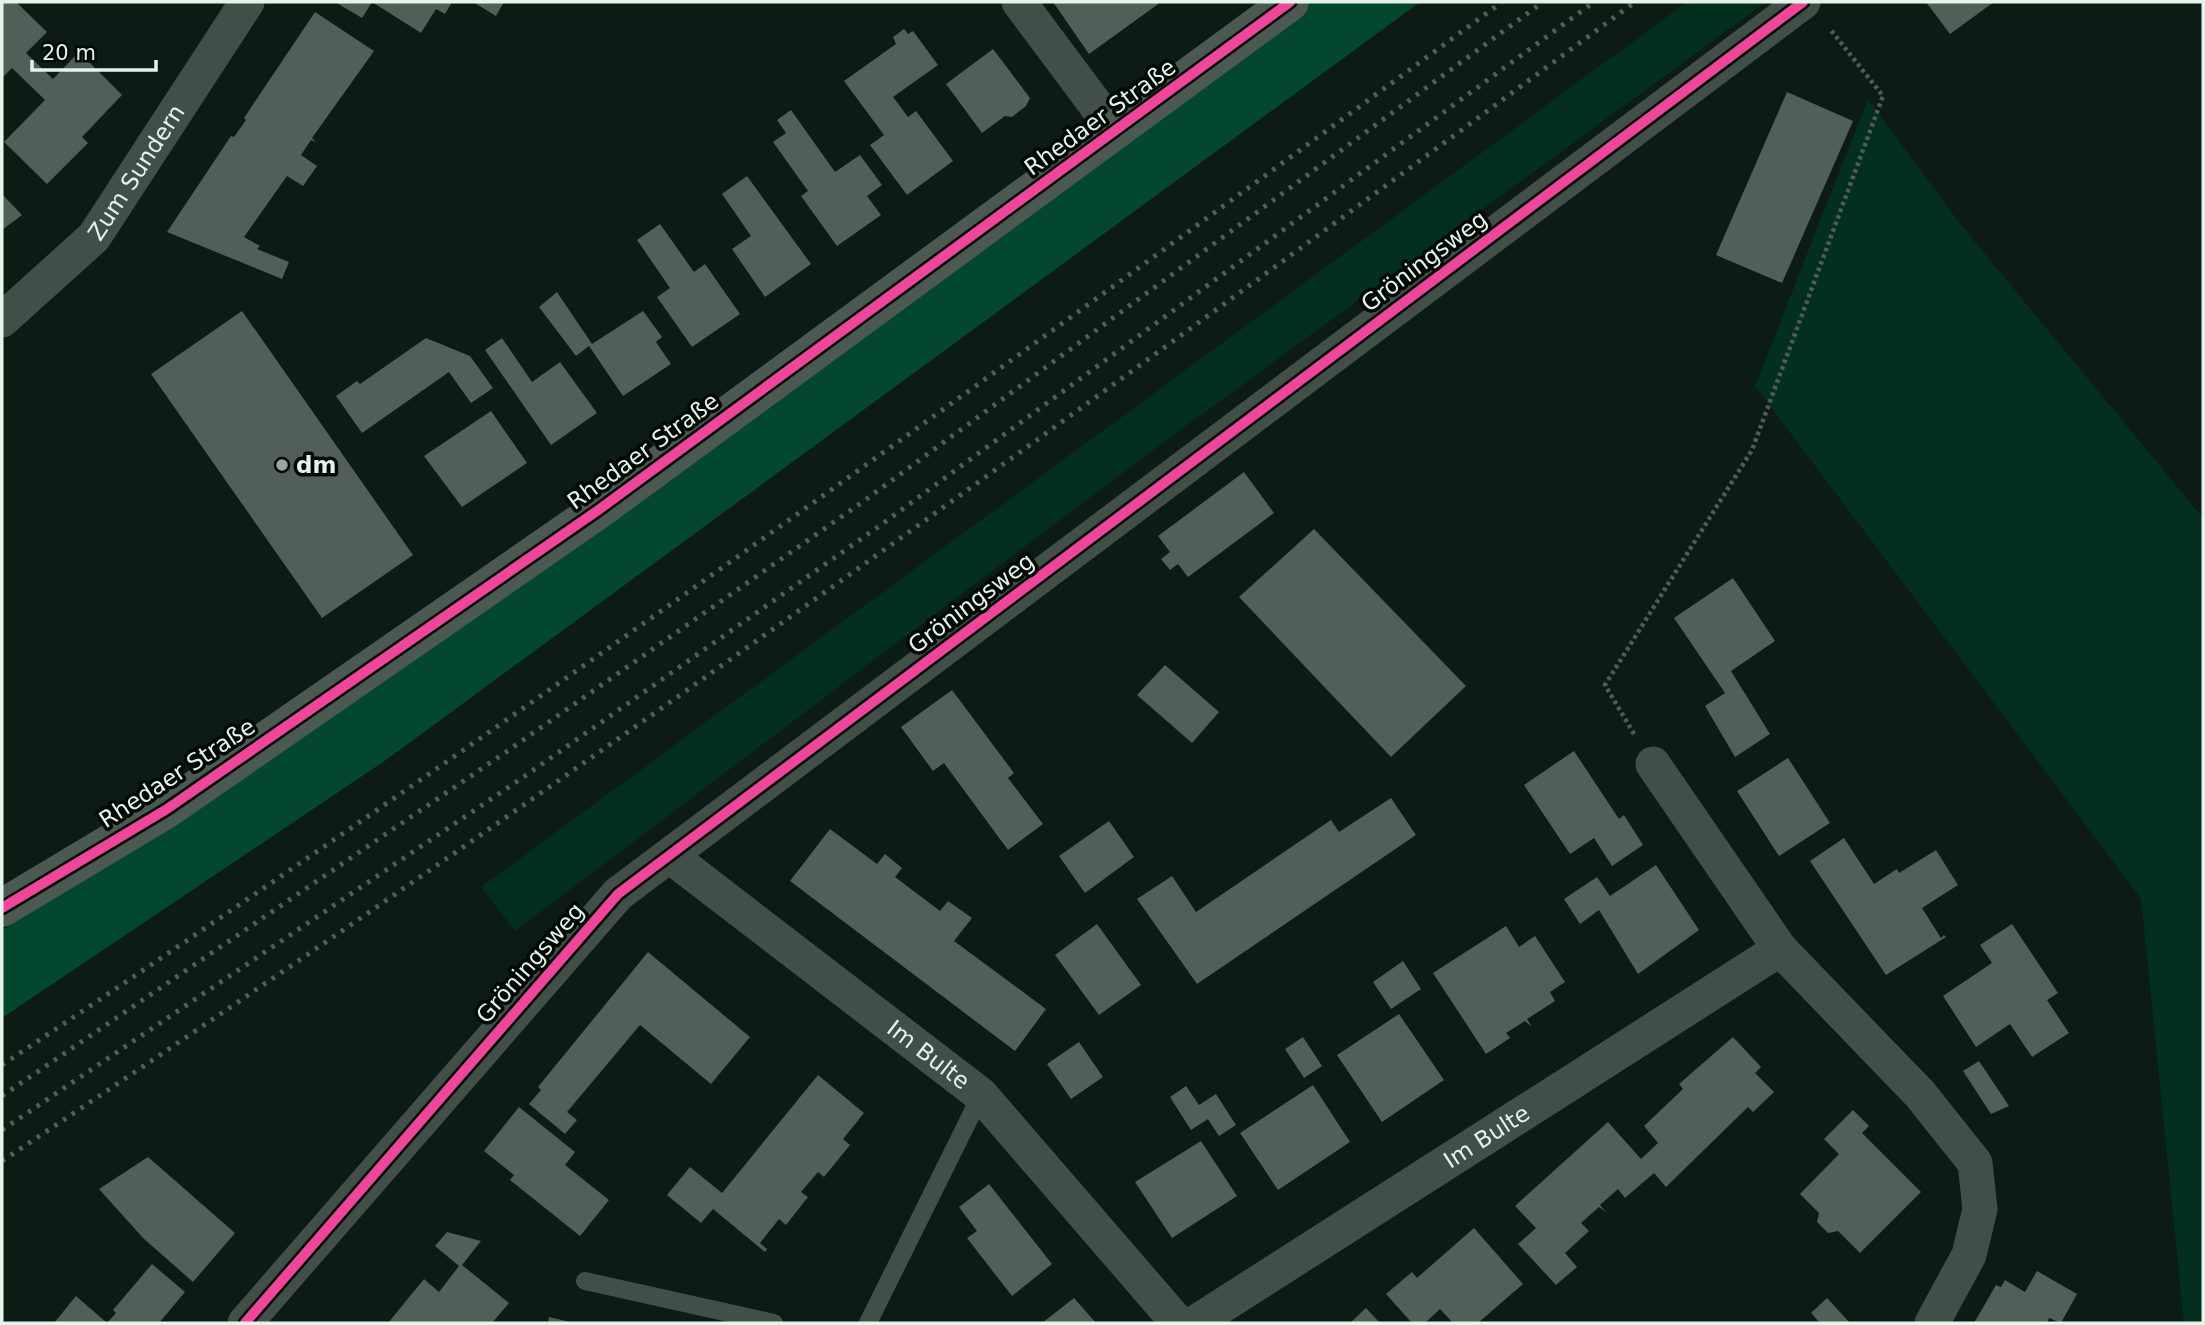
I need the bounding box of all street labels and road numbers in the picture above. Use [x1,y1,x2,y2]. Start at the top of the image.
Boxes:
street label: Rhedaer Straße [1019,54,1181,180]
street label: Zum Sundern [83,100,190,245]
street label: Gröningsweg [1356,205,1492,317]
street label: Rhedaer Straße [562,388,724,514]
street label: Gröningsweg [903,547,1039,659]
street label: Rhedaer Straße [94,713,260,833]
street label: Gröningsweg [471,898,589,1028]
street label: Im Bulte [882,1015,975,1094]
street label: Im Bulte [1439,1100,1534,1174]

